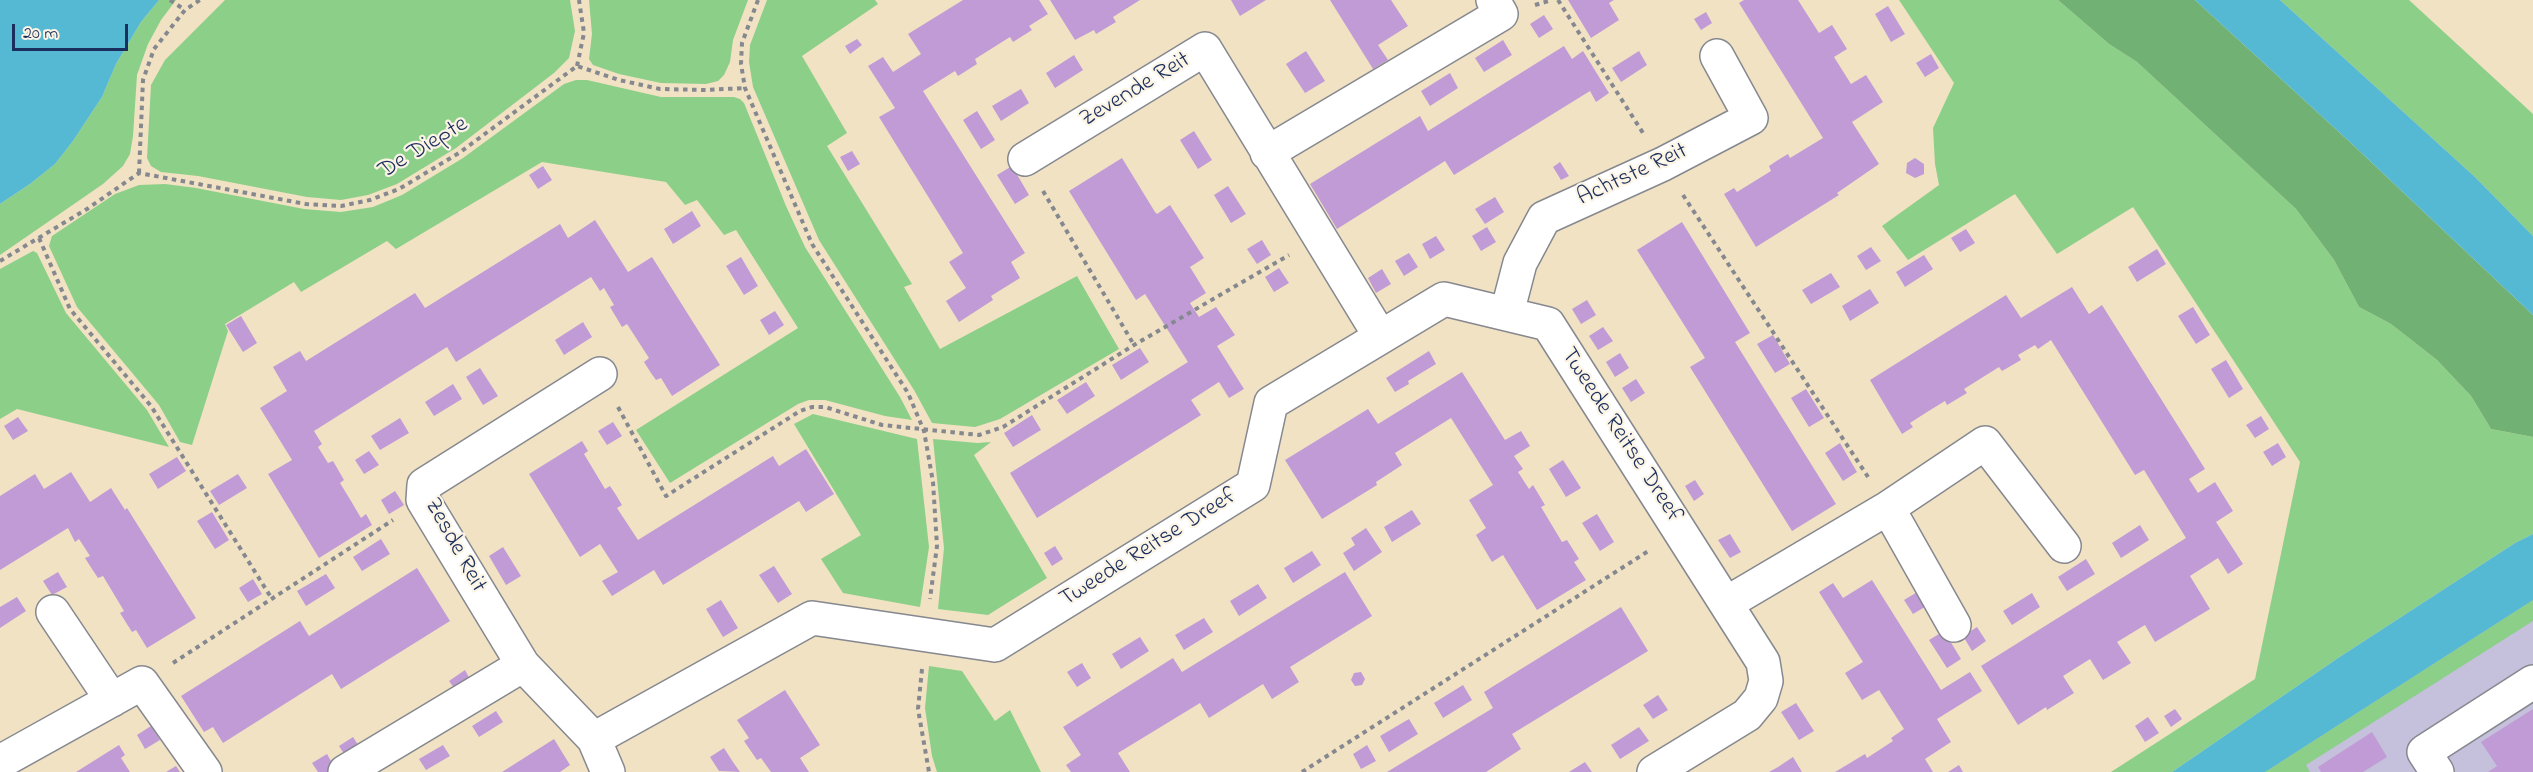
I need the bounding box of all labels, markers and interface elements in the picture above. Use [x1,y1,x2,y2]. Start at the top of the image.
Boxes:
scale bar [15,12,130,50]
text: 20 m [23,21,58,47]
street label: Zevende Reit [1076,47,1196,135]
street label: De Diepte [374,111,474,187]
street label: Achtste Reit [1573,138,1693,214]
street label: Tweede Reitse Dreef [1553,343,1687,529]
street label: Tweede Reitse Dreef [1055,483,1243,615]
street label: Zesde Reit [416,494,492,598]

